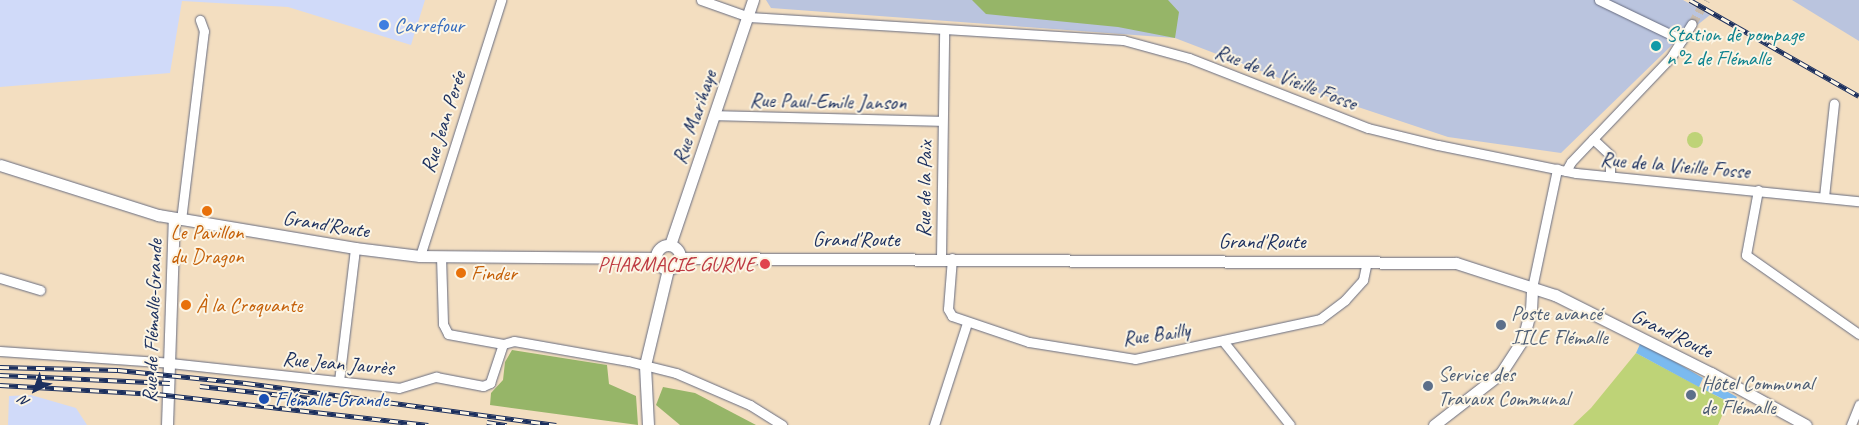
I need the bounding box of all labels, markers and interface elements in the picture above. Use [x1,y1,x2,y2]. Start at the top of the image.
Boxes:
place label: Carrefour [394,12,464,38]
marker: Carrefour [378,19,390,31]
place label: Station de pompage n°2 de Flémalle [1666,21,1805,71]
street label: Rue de la Vieille Fosse [1211,38,1361,116]
marker: Station de pompage n°2 de Flémalle [1650,40,1662,52]
street label: Rue Marihaye [666,66,722,168]
street label: Rue Jean Perée [415,69,471,175]
street label: Rue Paul-Emile Janson [749,87,907,115]
street label: Rue de la Paix [911,140,937,238]
street label: Rue de la Vieille Fosse [1599,146,1751,184]
marker: Le Pavillon du Dragon [201,205,213,217]
street label: Grand'Route [281,205,371,243]
place label: Le Pavillon du Dragon [170,219,244,269]
street label: Grand'Route [812,226,900,252]
street label: Grand'Route [1218,228,1306,254]
street label: Rue de Flémalle-Grande [137,239,167,403]
place label: PHARMACIE GURNE [599,251,755,277]
marker: PHARMACIE GURNE [759,258,771,270]
place label: Finder [471,260,517,286]
marker: Finder [455,267,467,279]
place label: À la Croquante [196,292,302,318]
marker: À la Croquante [180,299,192,311]
place label: Poste avancé IILE Flémalle [1511,300,1608,350]
street label: Grand'Route [1627,303,1717,363]
street label: Rue Bailly [1120,317,1192,351]
marker: Poste avancé IILE Flémalle [1495,319,1507,331]
street label: Rue Jean Jaurès [282,346,394,380]
place label: Service des Travaux Communal [1438,361,1569,411]
north arrow [10,365,60,415]
place label: Hôtel Communal de Flémalle [1701,370,1814,420]
marker: Service des Travaux Communal [1422,380,1434,392]
place label: Flémalle-Grande [275,386,388,412]
marker: Hôtel Communal de Flémalle [1685,389,1697,401]
text: N [16,392,34,411]
marker: Flémalle-Grande [257,392,271,406]

